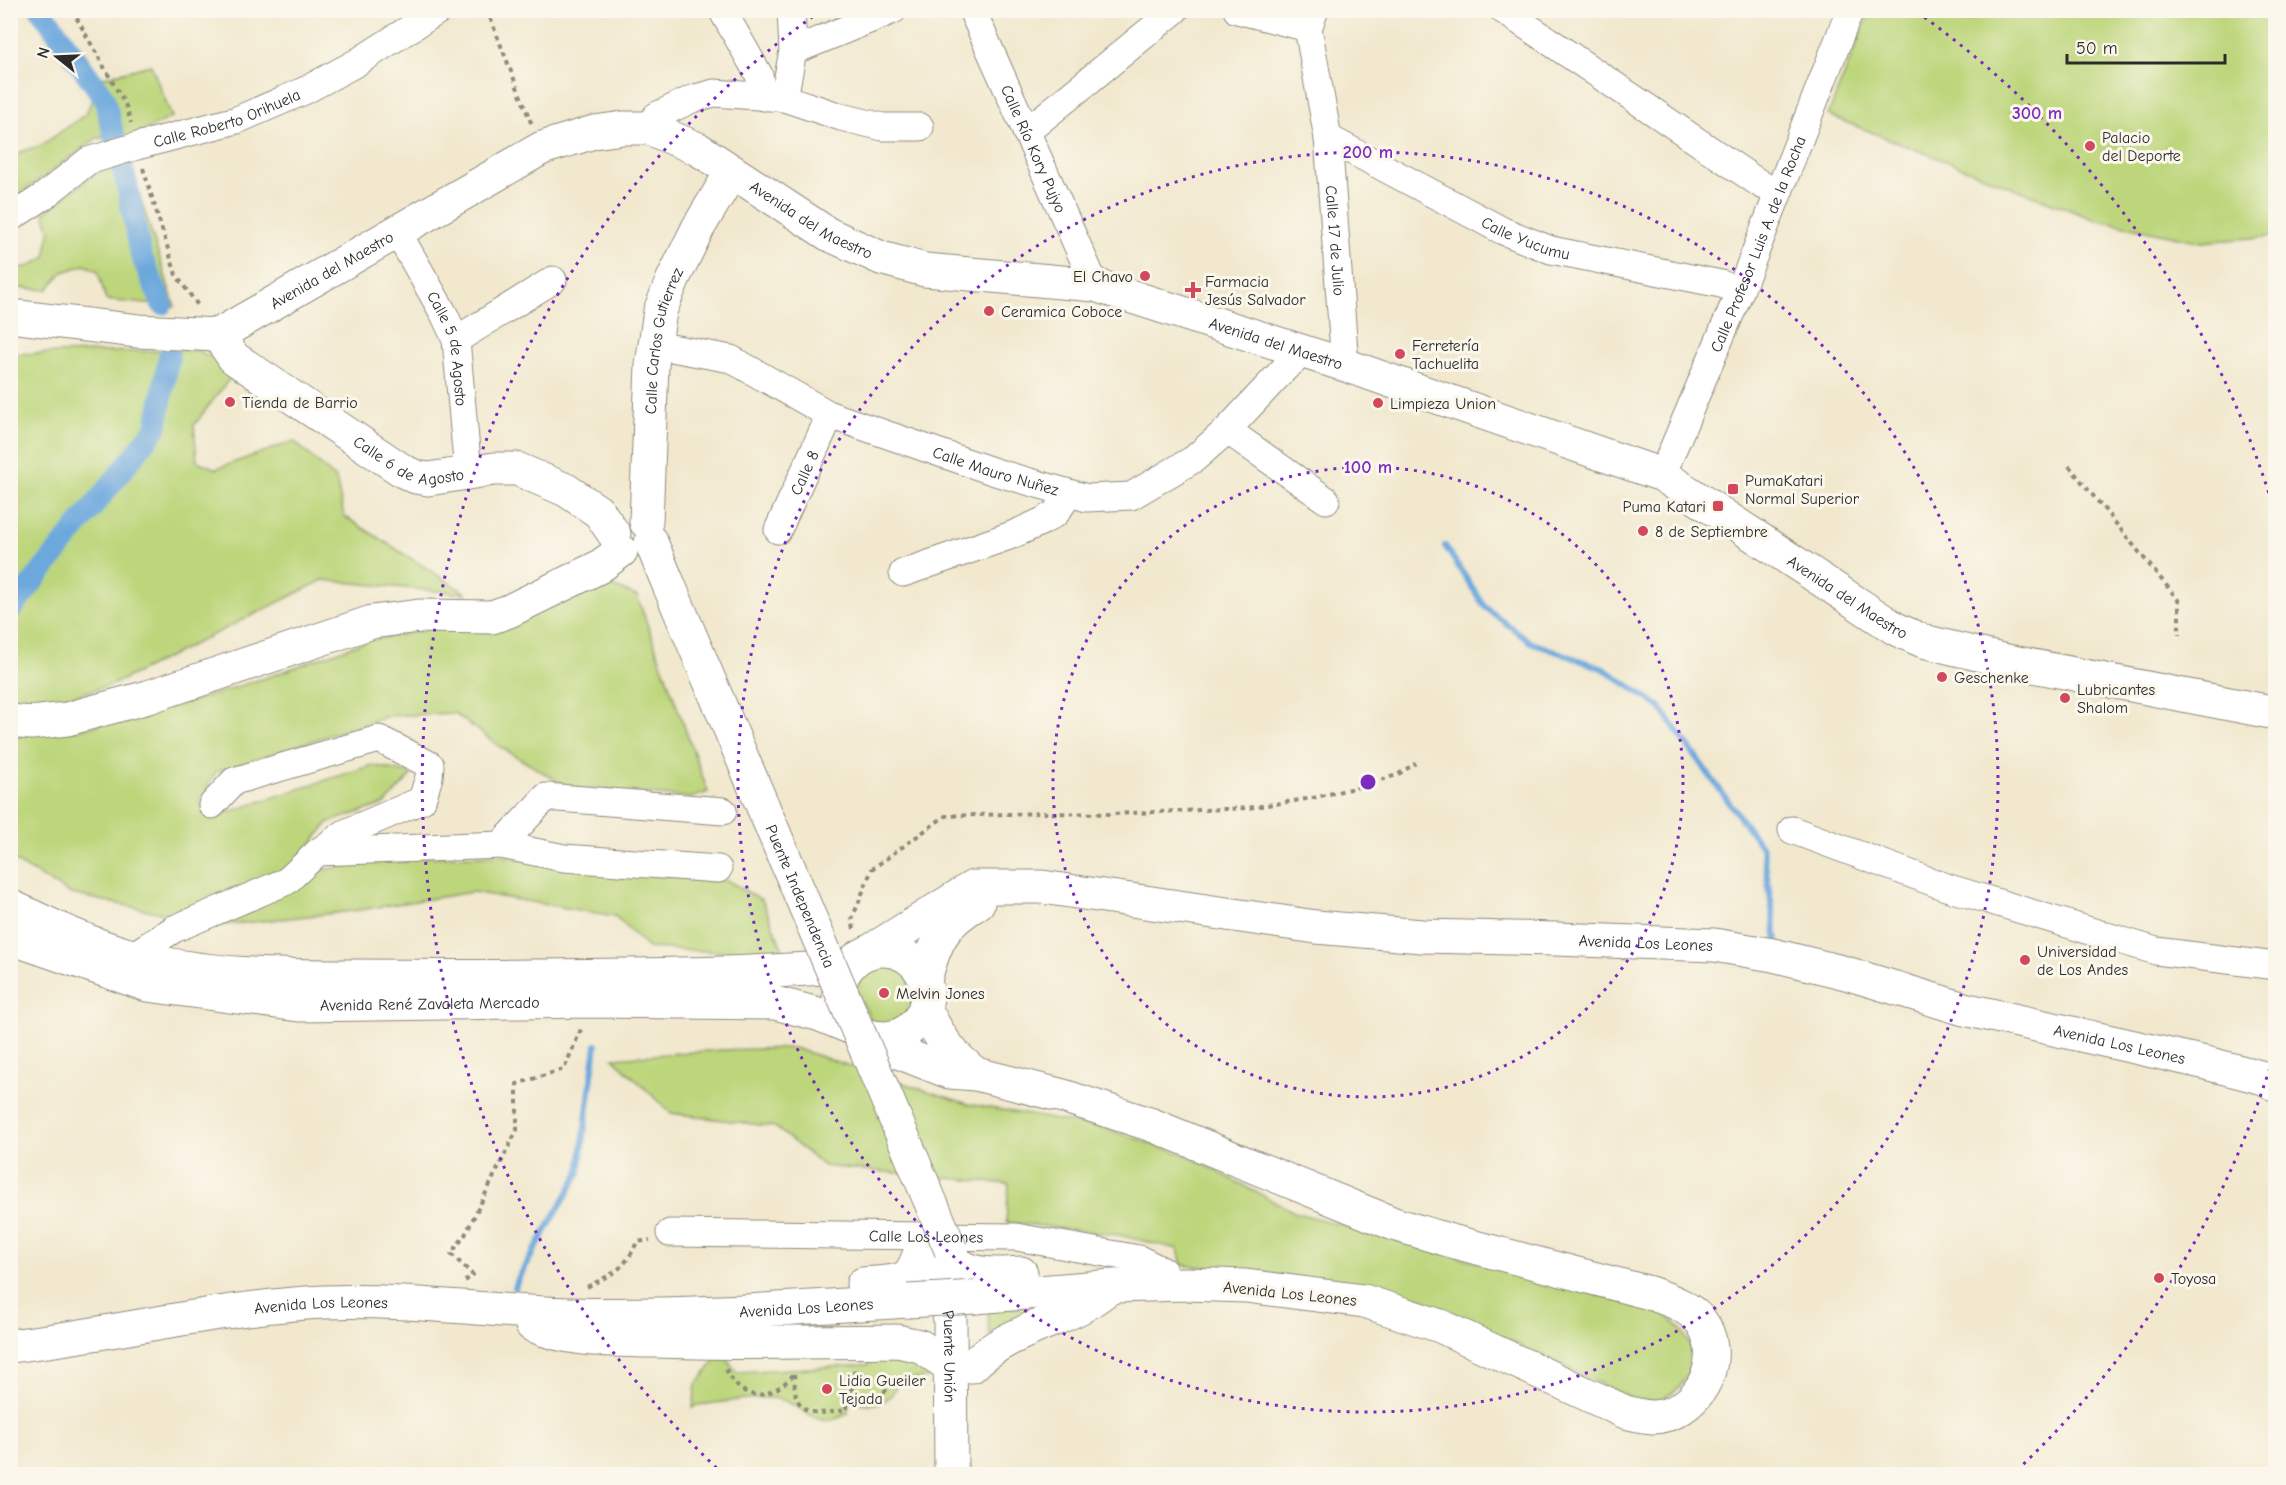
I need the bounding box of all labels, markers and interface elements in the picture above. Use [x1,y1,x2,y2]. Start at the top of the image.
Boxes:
north arrow [27,27,87,87]
scale bar [2067,27,2224,65]
text: 50 m [2076,38,2118,59]
text: N [34,45,54,60]
street label: Calle Río Kory Pujyo [997,82,1070,216]
street label: Calle Roberto Orihuela [151,86,303,151]
text: 300 m [2012,103,2062,124]
place label: Palacio del Deporte [2102,129,2181,165]
street label: Calle Profesor Luis A. de la Rocha [1707,134,1810,355]
marker: Palacio del Deporte [2083,139,2097,153]
text: 200 m [1343,142,1393,163]
street label: Avenida del Maestro [746,178,875,263]
street label: Calle 17 de Julio [1322,185,1348,297]
street label: Calle Yucumu [1478,213,1571,264]
street label: Avenida del Maestro [267,228,397,313]
street label: Calle Carlos Gutierrez [642,265,687,415]
place label: El Chavo [1073,268,1133,286]
marker: El Chavo [1138,269,1152,283]
place label: Farmacia Jesús Salvador [1205,273,1306,309]
marker: Farmacia Jesús Salvador [1186,283,1200,297]
street label: Calle 5 de Agosto [423,288,470,407]
place label: Ceramica Coboce [1001,303,1122,321]
marker: Ceramica Coboce [982,304,996,318]
street label: Avenida del Maestro [1207,314,1345,374]
place label: Ferretería Tachuelita [1412,337,1479,373]
marker: Ferretería Tachuelita [1393,347,1407,361]
place label: Tienda de Barrio [242,394,358,412]
marker: Tienda de Barrio [223,395,237,409]
place label: Limpieza Union [1390,395,1496,413]
marker: Limpieza Union [1371,396,1385,410]
street label: Calle 6 de Agosto [350,433,465,489]
street label: Calle Mauro Nuñez [930,443,1061,500]
street label: Calle 8 [787,448,823,498]
text: 100 m [1344,457,1392,478]
place label: PumaKatari Normal Superior [1745,472,1860,508]
marker: PumaKatari Normal Superior [1726,482,1740,496]
place label: Puma Katari [1622,498,1706,516]
marker: Puma Katari [1711,499,1725,513]
place label: 8 de Septiembre [1655,523,1768,541]
marker: 8 de Septiembre [1636,524,1650,538]
street label: Avenida del Maestro [1784,552,1910,643]
place label: Geschenke [1954,669,2029,687]
marker: Geschenke [1935,670,1949,684]
place label: Lubricantes Shalom [2077,681,2155,717]
marker: Lubricantes Shalom [2058,691,2072,705]
centre of rings [1358,772,1378,792]
street label: Puente Independencia [762,822,838,971]
street label: Avenida Los Leones [1578,932,1713,955]
place label: Universidad de Los Andes [2037,943,2129,979]
marker: Universidad de Los Andes [2018,953,2032,967]
place label: Melvin Jones [896,985,985,1003]
marker: Melvin Jones [877,986,891,1000]
street label: Avenida René Zavaleta Mercado [320,994,540,1015]
street label: Avenida Los Leones [2052,1021,2187,1068]
street label: Calle Los Leones [869,1227,984,1247]
place label: Toyosa [2171,1270,2216,1288]
marker: Toyosa [2152,1271,2166,1285]
street label: Avenida Los Leones [1222,1278,1358,1310]
street label: Avenida Los Leones [253,1294,388,1318]
street label: Avenida Los Leones [739,1295,874,1321]
street label: Puente Unión [938,1309,959,1403]
place label: Lidia Gueiler Tejada [839,1372,926,1408]
marker: Lidia Gueiler Tejada [820,1382,834,1396]

